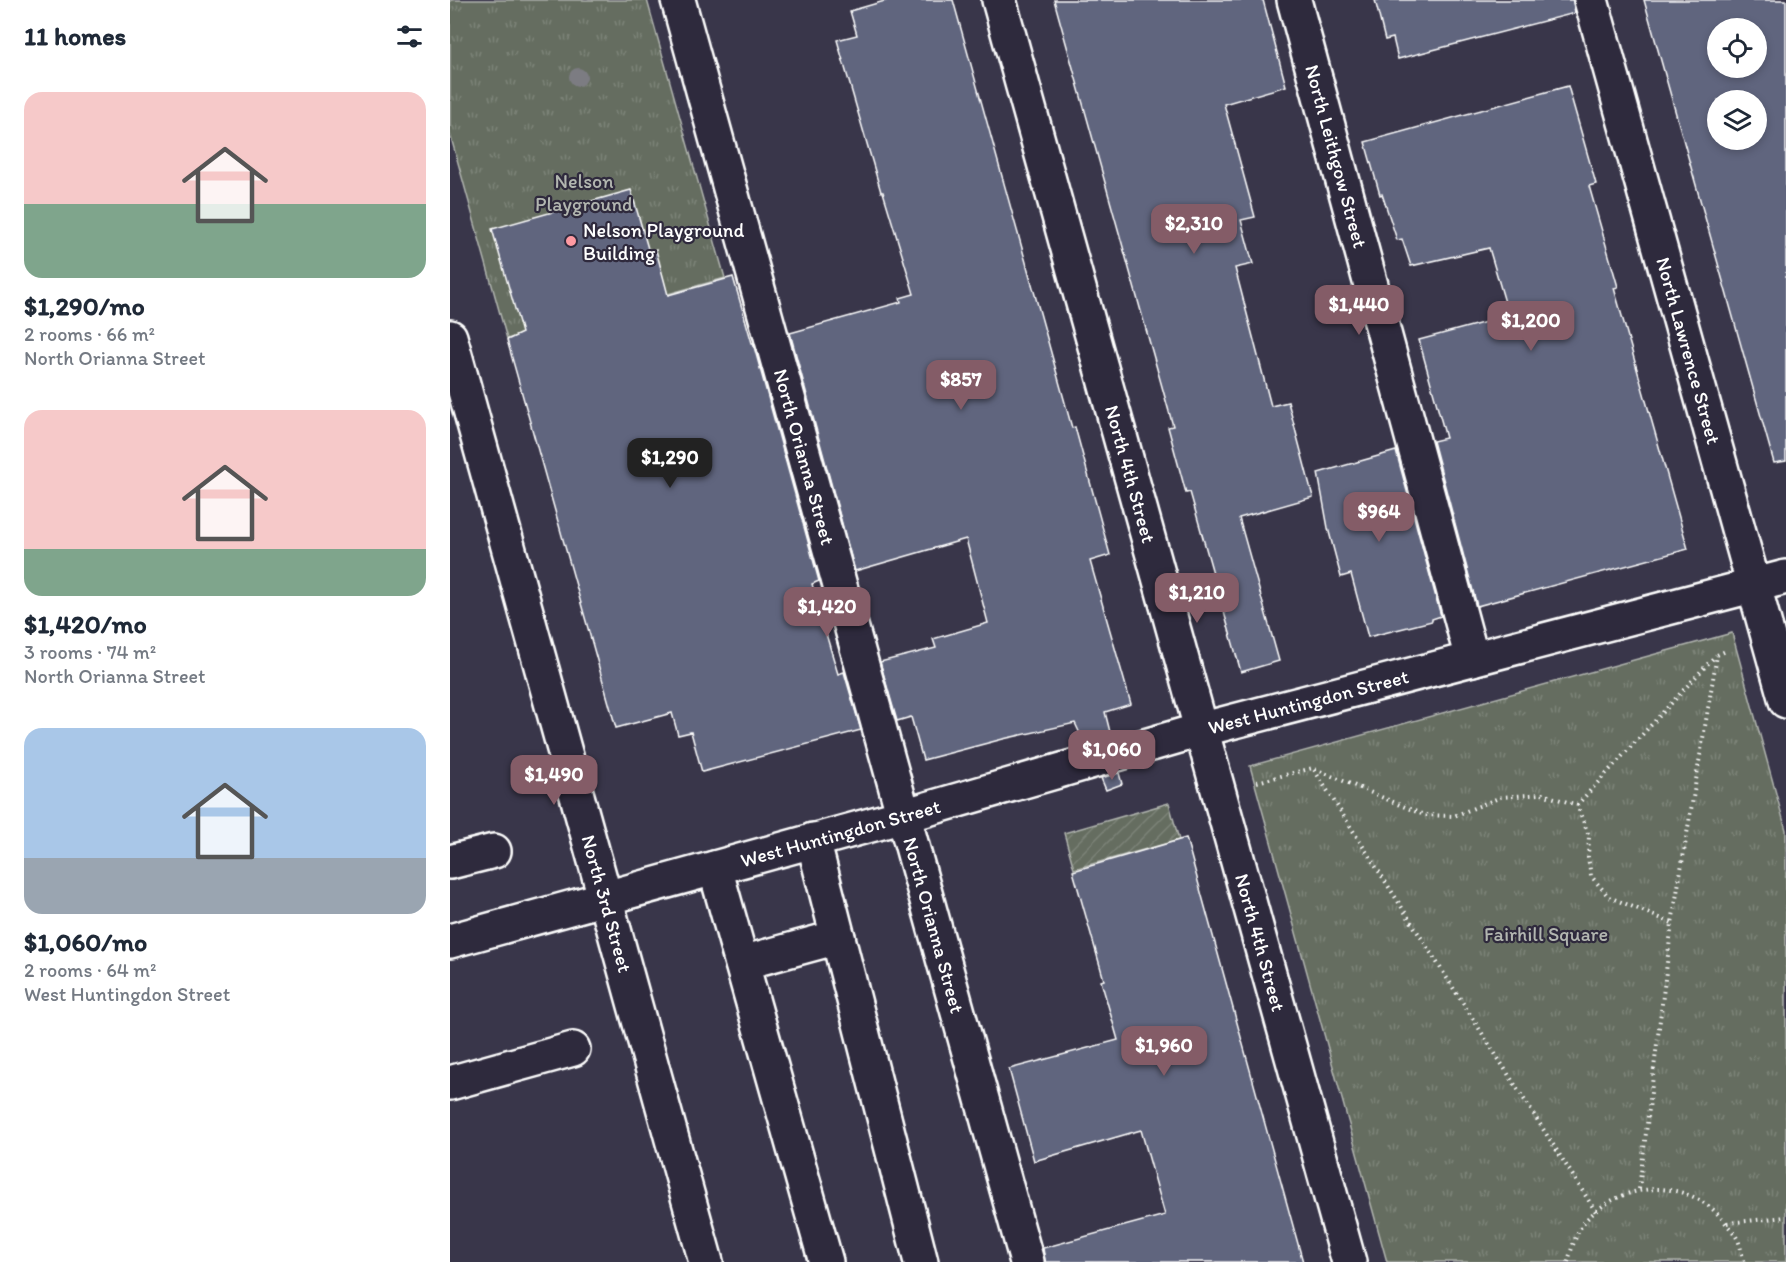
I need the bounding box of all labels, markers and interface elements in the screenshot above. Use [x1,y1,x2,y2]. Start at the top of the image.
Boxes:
map controls [1707,18,1767,150]
button: locate [1707,18,1767,78]
text: 11 homes [24,20,126,52]
icon: filters [393,20,426,53]
street label: North Leithgow Street [1300,62,1372,251]
button: layers [1707,90,1767,150]
icon: home [171,131,279,239]
park label: Nelson Playground [535,169,633,216]
pin: $2,310 [1145,204,1243,255]
text: $2,310 [1165,211,1223,235]
place label: Nelson Playground Building [583,218,744,265]
marker: Nelson Playground Building [564,234,578,248]
street label: North Lawrence Street [1651,254,1726,447]
pin: $1,440 [1310,285,1408,336]
text: $1,290/mo [24,290,145,322]
text: $1,440 [1329,292,1389,316]
pin: $1,200 [1482,301,1580,352]
text: $1,200 [1501,308,1561,332]
text: 2 rooms · 66 m² [24,322,155,346]
text: North Orianna Street [24,346,205,370]
pin: $857 [925,360,997,411]
street label: North Orianna Street [769,366,840,548]
text: $857 [940,367,982,391]
street label: North 4th Street [1100,403,1161,546]
pin: $1,290 [621,438,719,489]
text: $1,290 [641,445,699,469]
icon: home [171,449,279,557]
pin: $964 [1343,492,1415,543]
text: $964 [1357,499,1401,523]
pin: $1,210 [1148,573,1246,624]
text: $1,210 [1169,580,1225,604]
pin: $1,420 [778,587,876,638]
text: $1,420 [797,594,857,618]
text: $1,420/mo [24,608,147,640]
text: 3 rooms · 74 m² [24,640,156,664]
text: North Orianna Street [24,664,205,688]
street label: West Huntingdon Street [1205,664,1412,739]
pin: $1,060 [1063,730,1161,781]
text: $1,060 [1082,737,1142,761]
pin: $1,490 [505,755,603,806]
text: $1,490 [525,762,583,786]
icon: home [171,767,279,875]
street label: West Huntingdon Street [738,794,944,872]
street label: North 3rd Street [576,832,637,976]
street label: North Orianna Street [898,835,970,1016]
street label: North 4th Street [1230,871,1291,1014]
park label: Fairhill Square [1484,922,1608,946]
text: $1,060/mo [24,926,147,958]
text: 2 rooms · 64 m² [24,958,156,982]
text: West Huntingdon Street [24,982,230,1006]
pin: $1,960 [1115,1026,1213,1077]
text: $1,960 [1135,1033,1193,1057]

